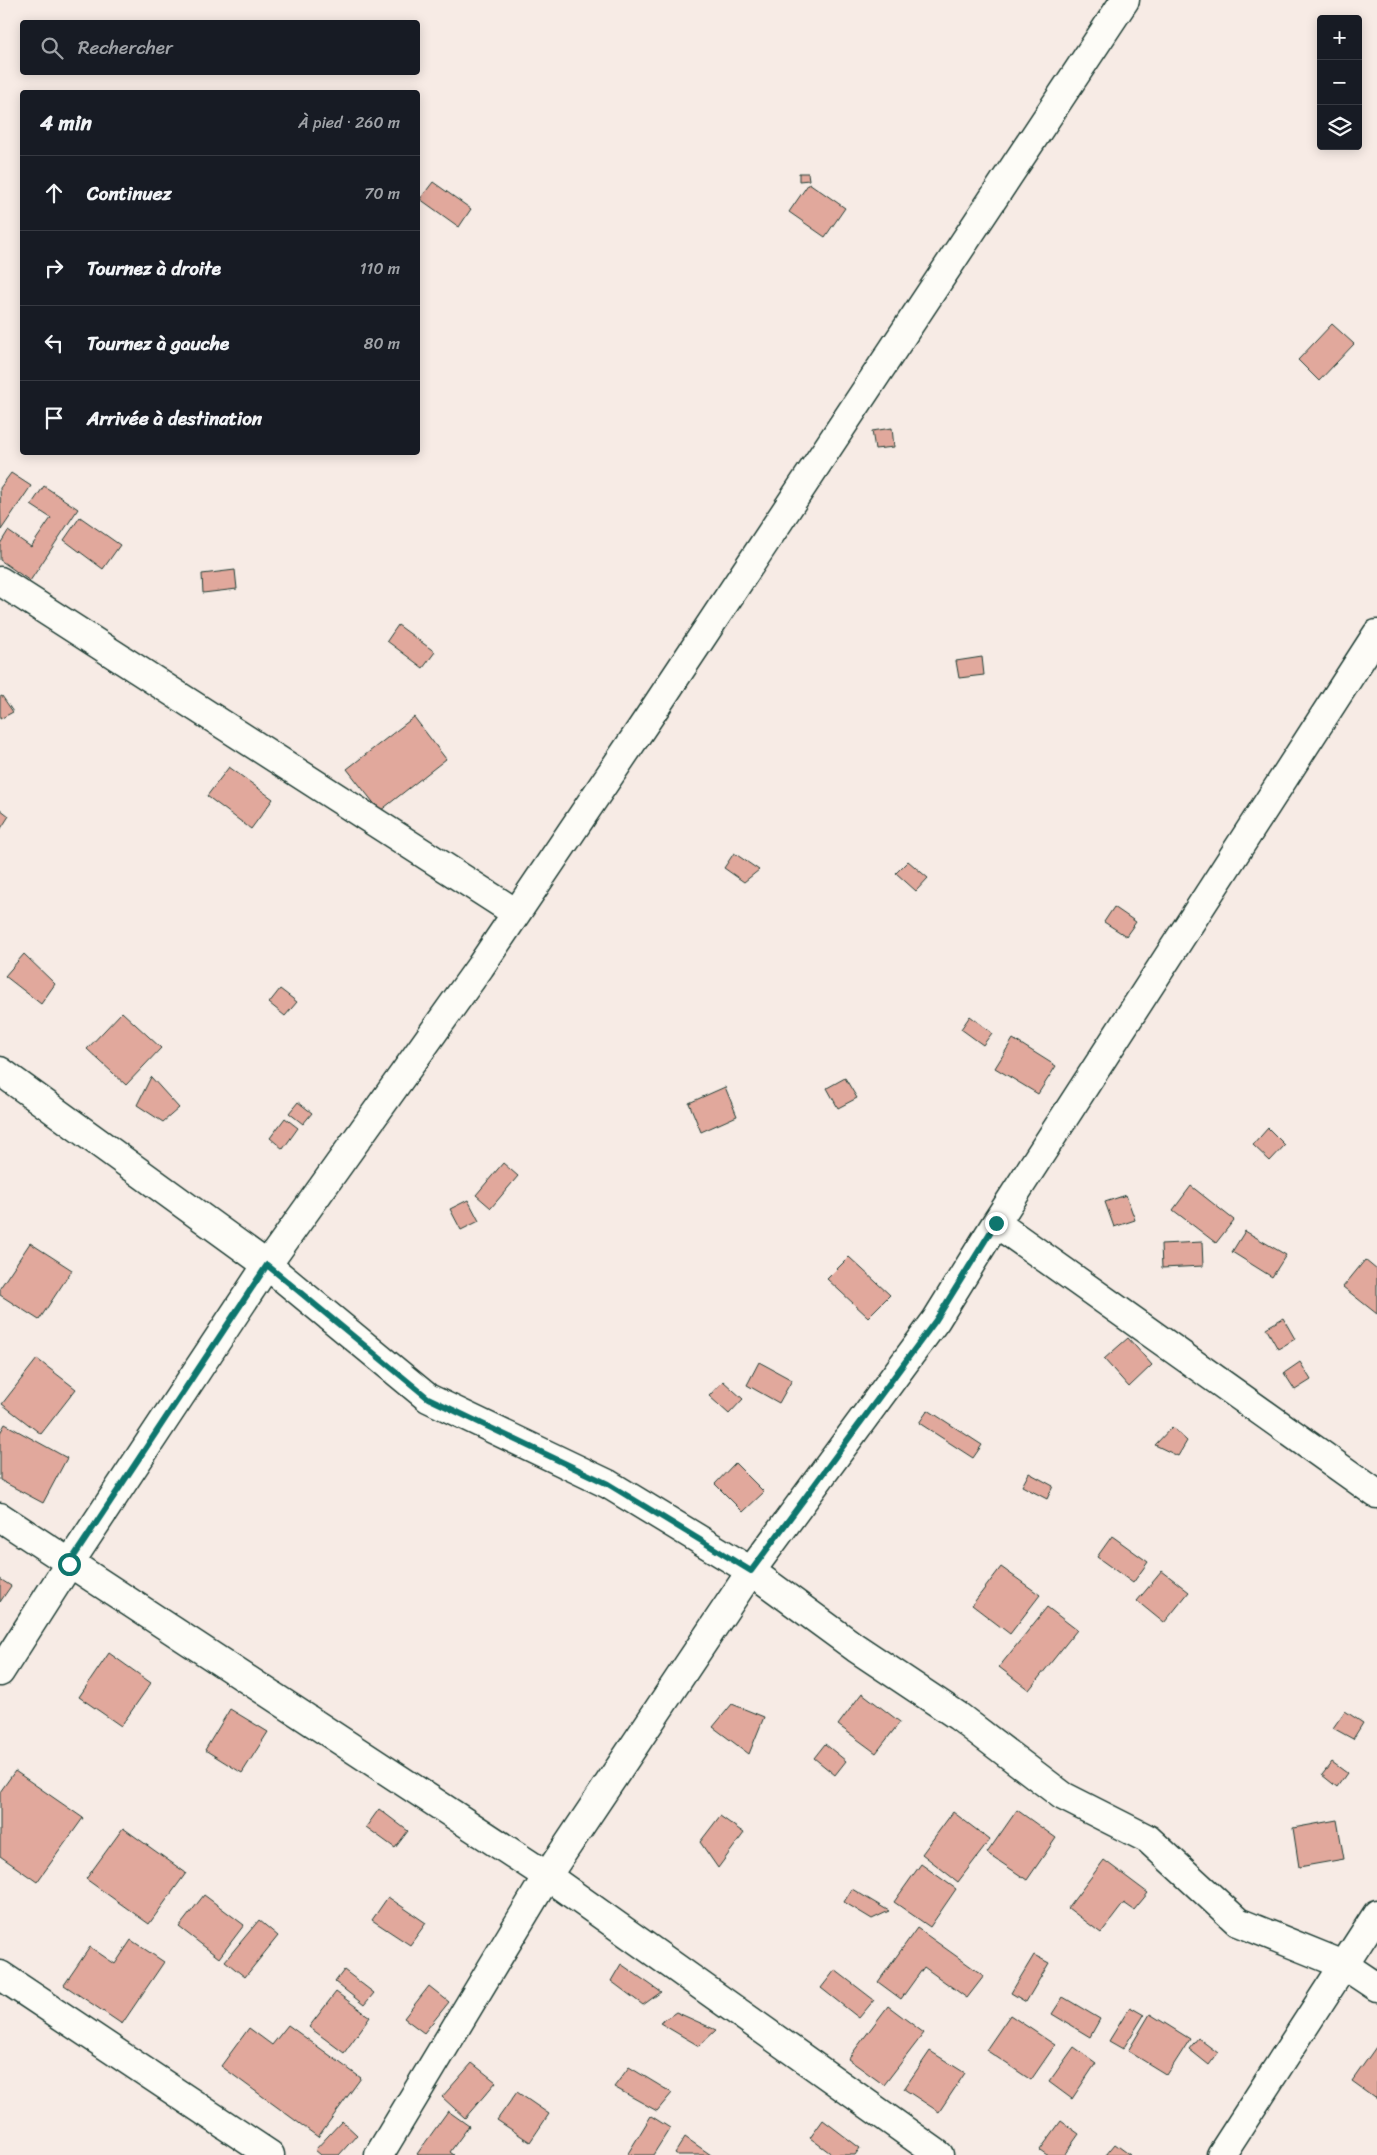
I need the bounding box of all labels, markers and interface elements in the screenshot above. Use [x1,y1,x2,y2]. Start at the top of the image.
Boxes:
map controls [1317,15,1362,150]
button: + [1317,15,1362,60]
search box [20,20,420,75]
text: Rechercher [78,31,173,64]
icon: search [38,34,66,62]
button: − [1317,60,1362,105]
text: 4 min [40,104,92,142]
button: layers [1317,105,1362,150]
text: À pied · 260 m [298,108,400,137]
text: Continuez [87,177,172,210]
icon: ahead [40,179,68,207]
text: 70 m [364,179,400,208]
text: Tournez à droite [87,252,221,285]
icon: right [40,254,68,282]
text: 110 m [360,254,400,283]
text: Tournez à gauche [87,327,229,360]
icon: left [40,329,68,357]
text: 80 m [364,329,400,358]
text: Arrivée à destination [87,402,262,435]
icon: arrive [40,404,68,432]
route end [985,1212,1008,1235]
route start [58,1553,81,1576]

